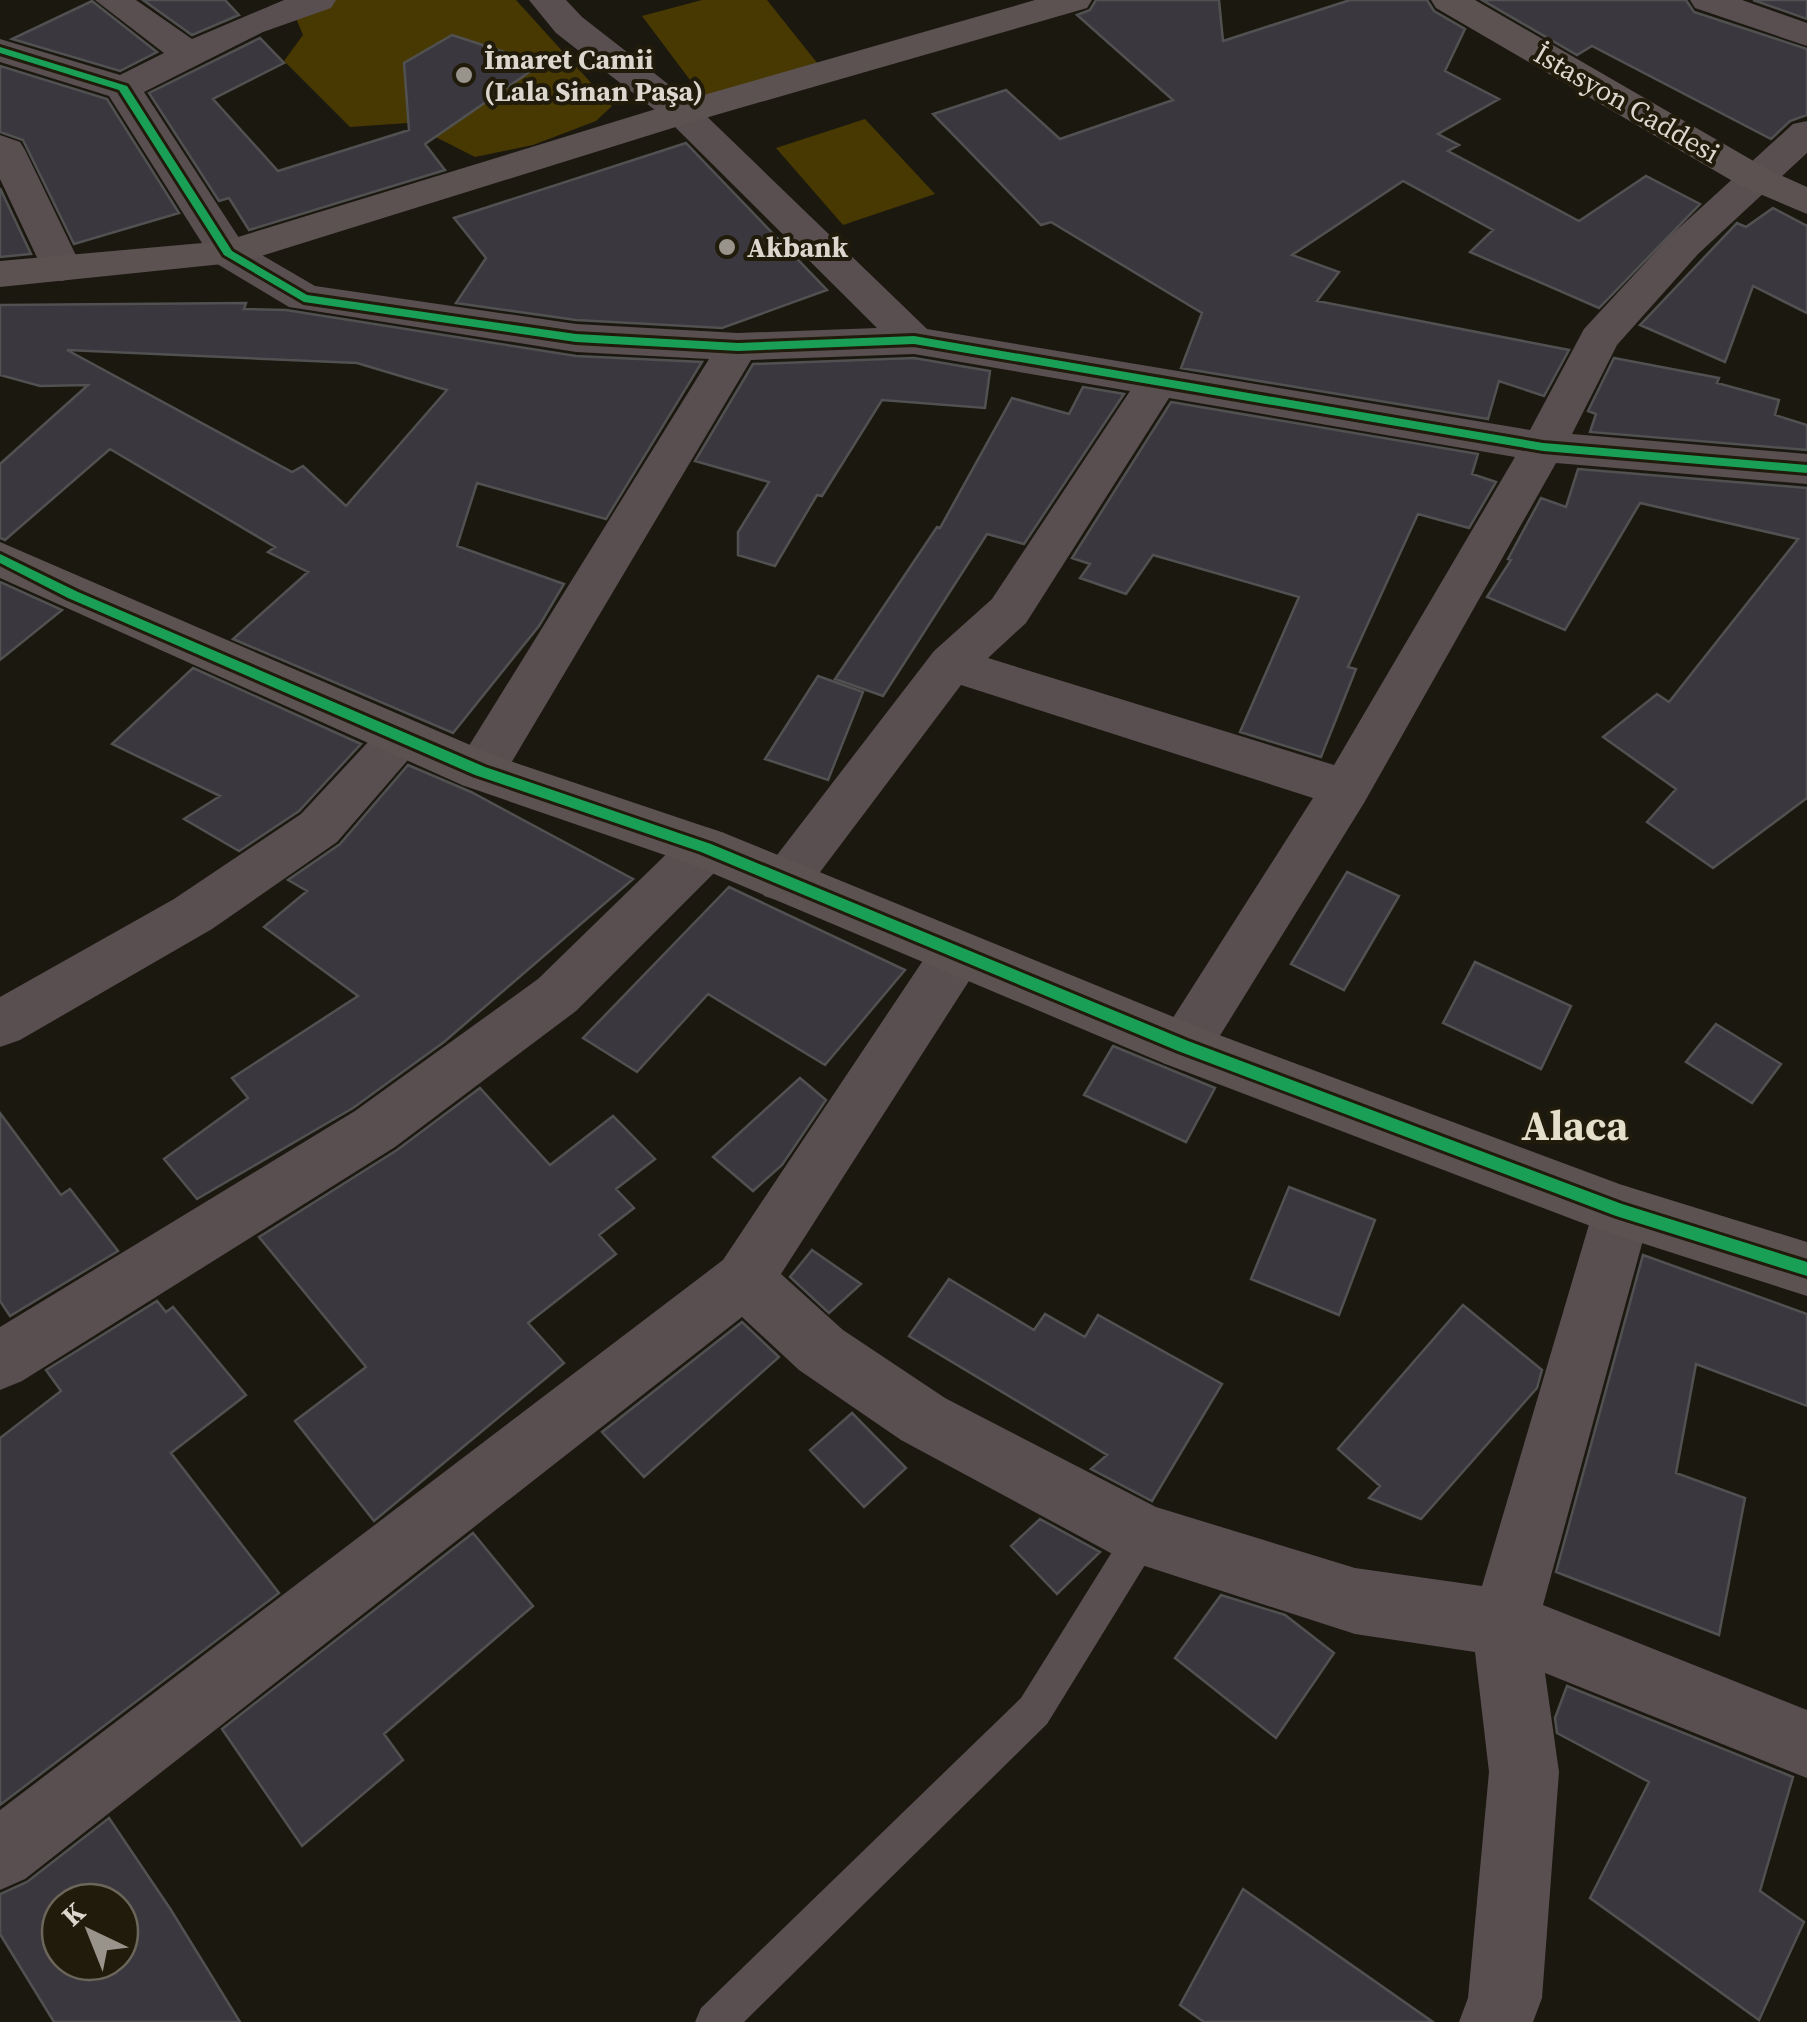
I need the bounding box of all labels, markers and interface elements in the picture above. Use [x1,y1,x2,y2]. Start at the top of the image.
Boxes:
street label: İstasyon Caddesi [1527,34,1727,172]
place label: İmaret Camii (Lala Sinan Paşa) [484,40,703,110]
marker: İmaret Camii (Lala Sinan Paşa) [453,64,475,86]
place label: Akbank [747,228,849,266]
marker: Akbank [716,236,738,258]
district label: Alaca [1521,1096,1629,1154]
north arrow [40,1882,140,1982]
text: K [53,1893,93,1934]

